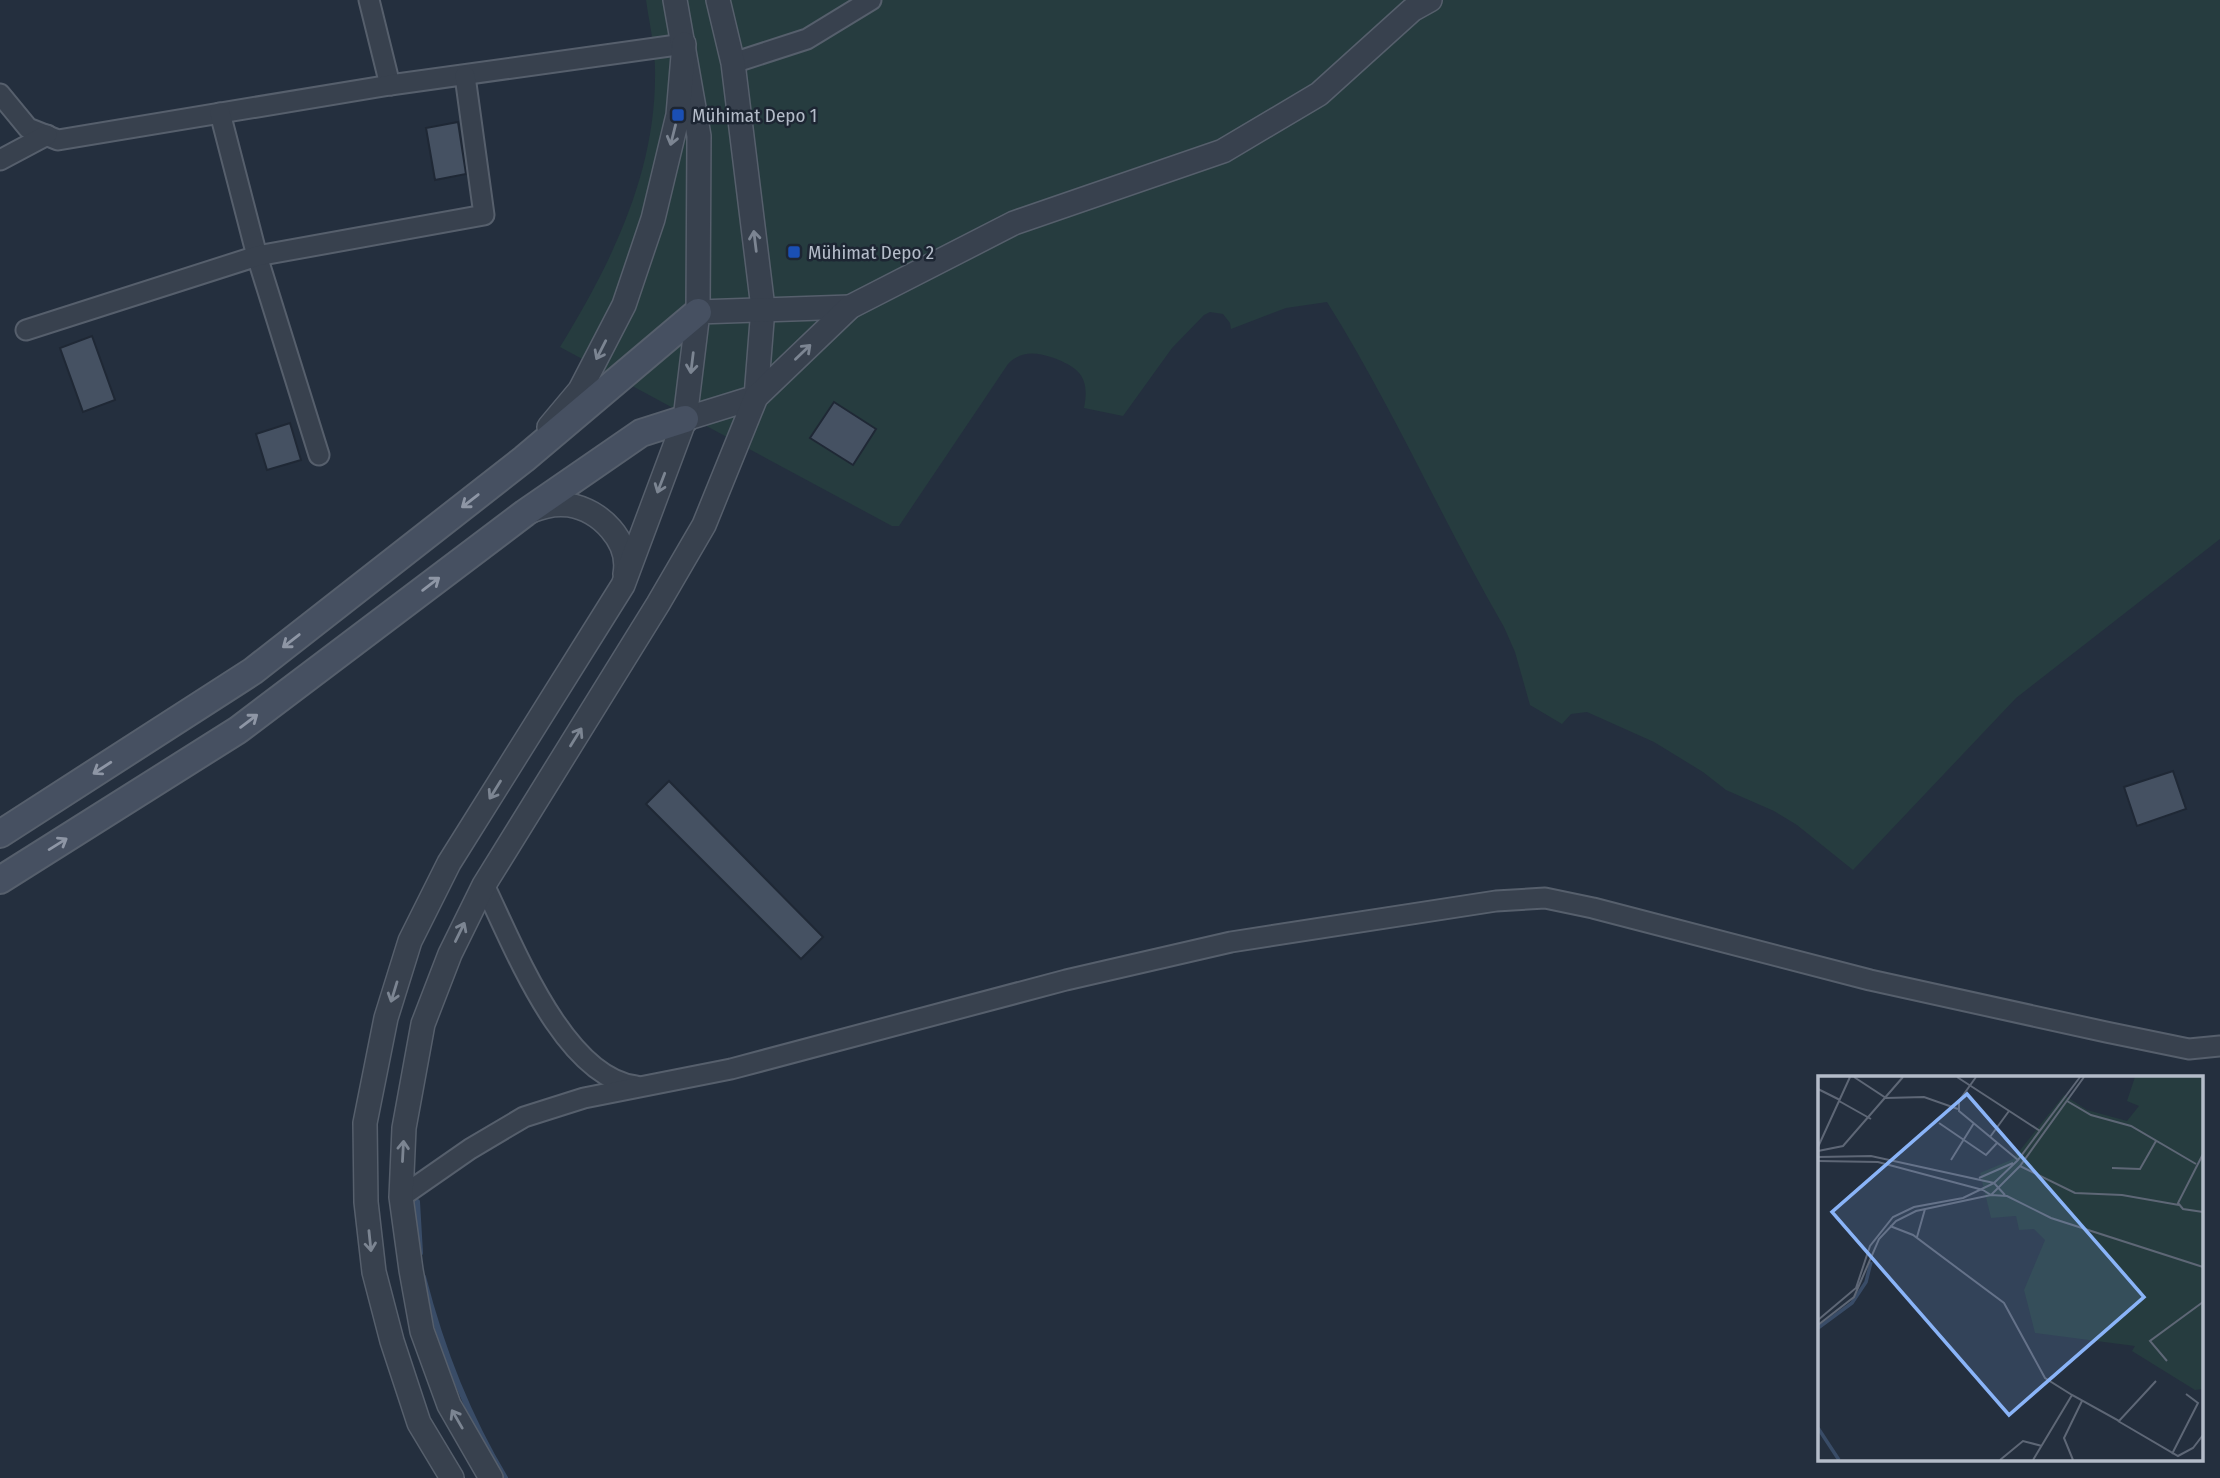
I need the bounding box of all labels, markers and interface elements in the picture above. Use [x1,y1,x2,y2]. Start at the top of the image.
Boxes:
place label: Mühimat Depo 1 [692,104,817,127]
marker: Mühimat Depo 1 [670,107,686,123]
one-way arrow [666,124,679,146]
one-way arrow [749,230,762,253]
place label: Mühimat Depo 2 [808,241,934,264]
marker: Mühimat Depo 2 [786,244,802,260]
one-way arrow [593,339,607,360]
one-way arrow [793,344,811,361]
one-way arrow [685,351,698,374]
one-way arrow [654,472,666,494]
one-way arrow [461,493,480,508]
one-way arrow [421,577,440,591]
one-way arrow [283,634,301,649]
one-way arrow [240,714,258,729]
one-way arrow [569,727,583,747]
one-way arrow [93,761,113,775]
one-way arrow [487,779,501,799]
one-way arrow [47,836,67,850]
one-way arrow [454,922,467,943]
one-way arrow [387,981,399,1003]
inset map [1818,1076,2202,1460]
one-way arrow [397,1140,410,1163]
one-way arrow [364,1229,377,1252]
one-way arrow [450,1409,464,1429]

